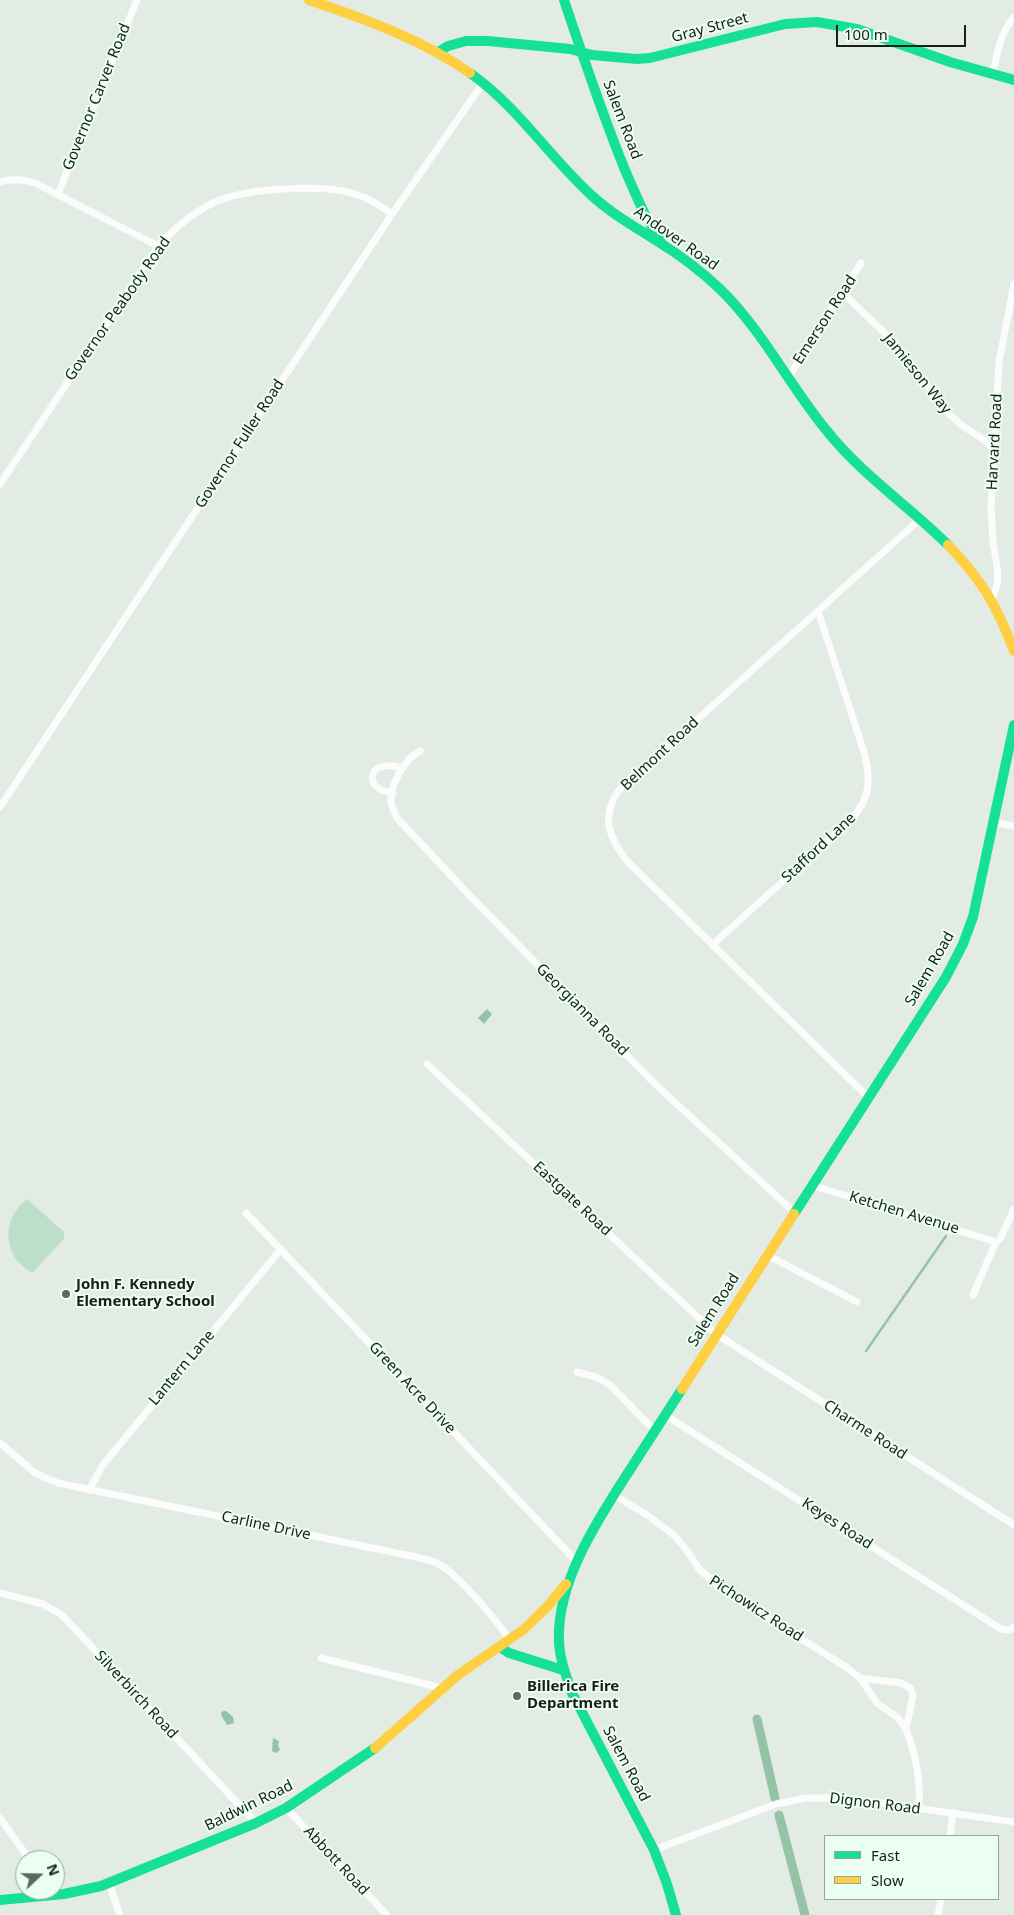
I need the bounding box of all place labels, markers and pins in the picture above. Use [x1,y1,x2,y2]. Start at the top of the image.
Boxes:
place label: John F. Kennedy Elementary School [76,1276,215,1311]
marker: John F. Kennedy Elementary School [60,1288,72,1300]
place label: Billerica Fire Department [527,1678,619,1713]
marker: Billerica Fire Department [511,1690,523,1702]

